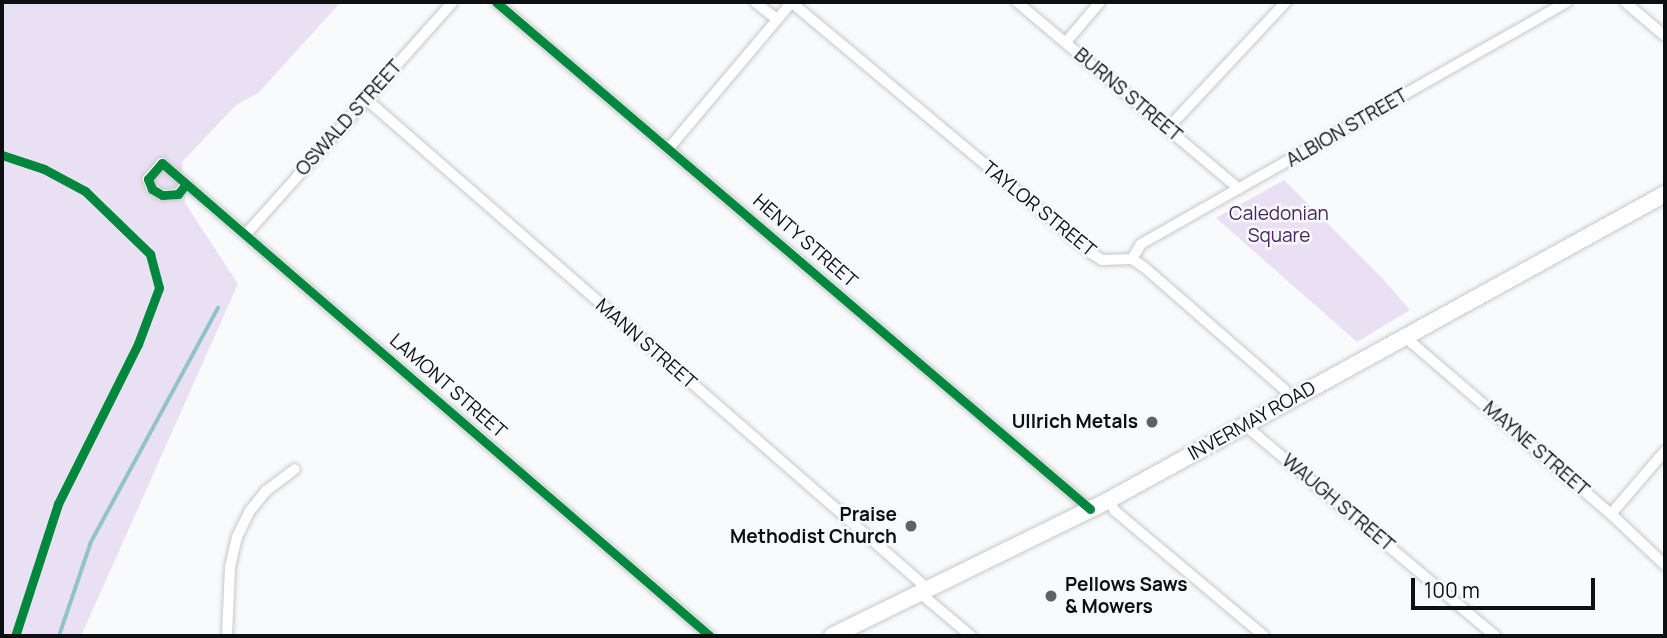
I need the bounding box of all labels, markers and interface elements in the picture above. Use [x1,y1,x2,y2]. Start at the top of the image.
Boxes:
street label: BURNS STREET [1070,43,1186,147]
street label: OSWALD STREET [291,55,407,181]
street label: ALBION STREET [1282,84,1412,172]
street label: TAYLOR STREET [978,156,1100,262]
street label: HENTY STREET [748,189,862,293]
park label: Caledonian Square [1229,203,1329,247]
street label: MANN STREET [591,294,701,394]
street label: LAMONT STREET [385,329,511,443]
street label: INVERMAY ROAD [1184,376,1320,466]
street label: MAYNE STREET [1478,397,1594,501]
place label: Ullrich Metals [1012,411,1138,433]
marker: Ullrich Metals [1144,414,1160,430]
street label: WAUGH STREET [1277,449,1399,557]
place label: Praise Methodist Church [730,504,897,548]
marker: Praise Methodist Church [903,518,919,534]
scale bar [1415,564,1599,608]
place label: Pellows Saws & Mowers [1065,574,1188,618]
text: 100 m [1424,576,1480,604]
marker: Pellows Saws & Mowers [1043,588,1059,604]

